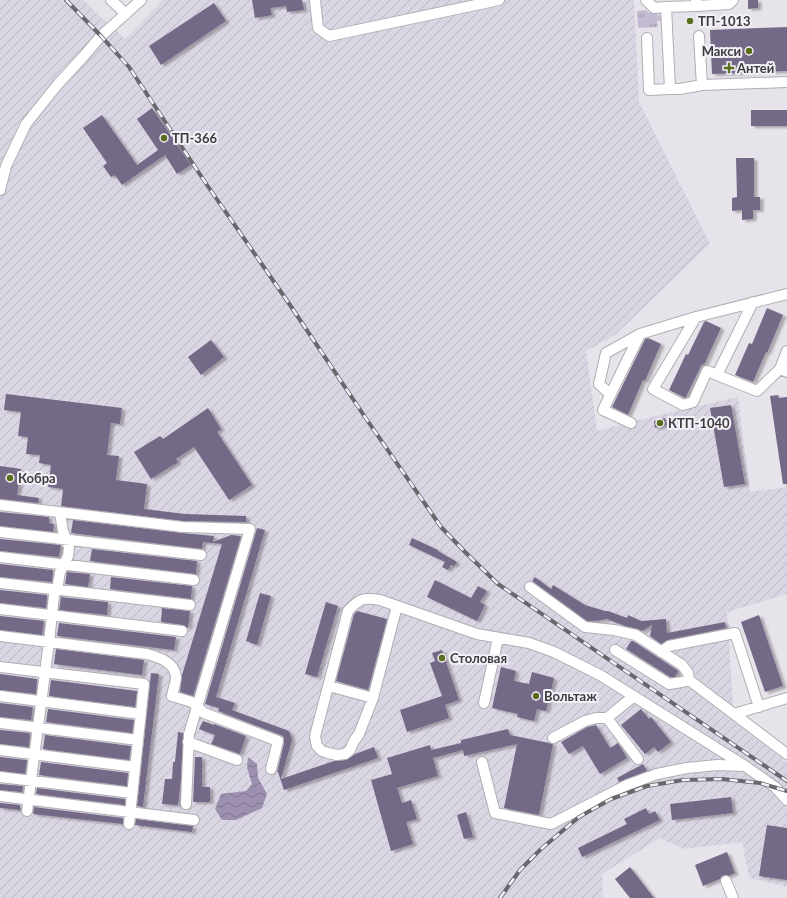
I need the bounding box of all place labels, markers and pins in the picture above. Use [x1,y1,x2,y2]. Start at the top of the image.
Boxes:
place label: ТП-1013 [698,13,751,29]
marker: ТП-1013 [685,16,695,26]
place label: Макси [702,43,741,59]
marker: Макси [744,46,754,56]
place label: Антей [736,60,774,76]
marker: Антей [724,63,734,73]
place label: ТП-366 [172,130,217,146]
marker: ТП-366 [159,133,169,143]
place label: КТП-1040 [668,415,730,431]
marker: КТП-1040 [655,418,665,428]
place label: Кобра [18,470,56,486]
marker: Кобра [5,473,15,483]
place label: Столовая [450,650,507,666]
marker: Столовая [437,653,447,663]
place label: Вольтаж [544,688,597,704]
marker: Вольтаж [531,691,541,701]

